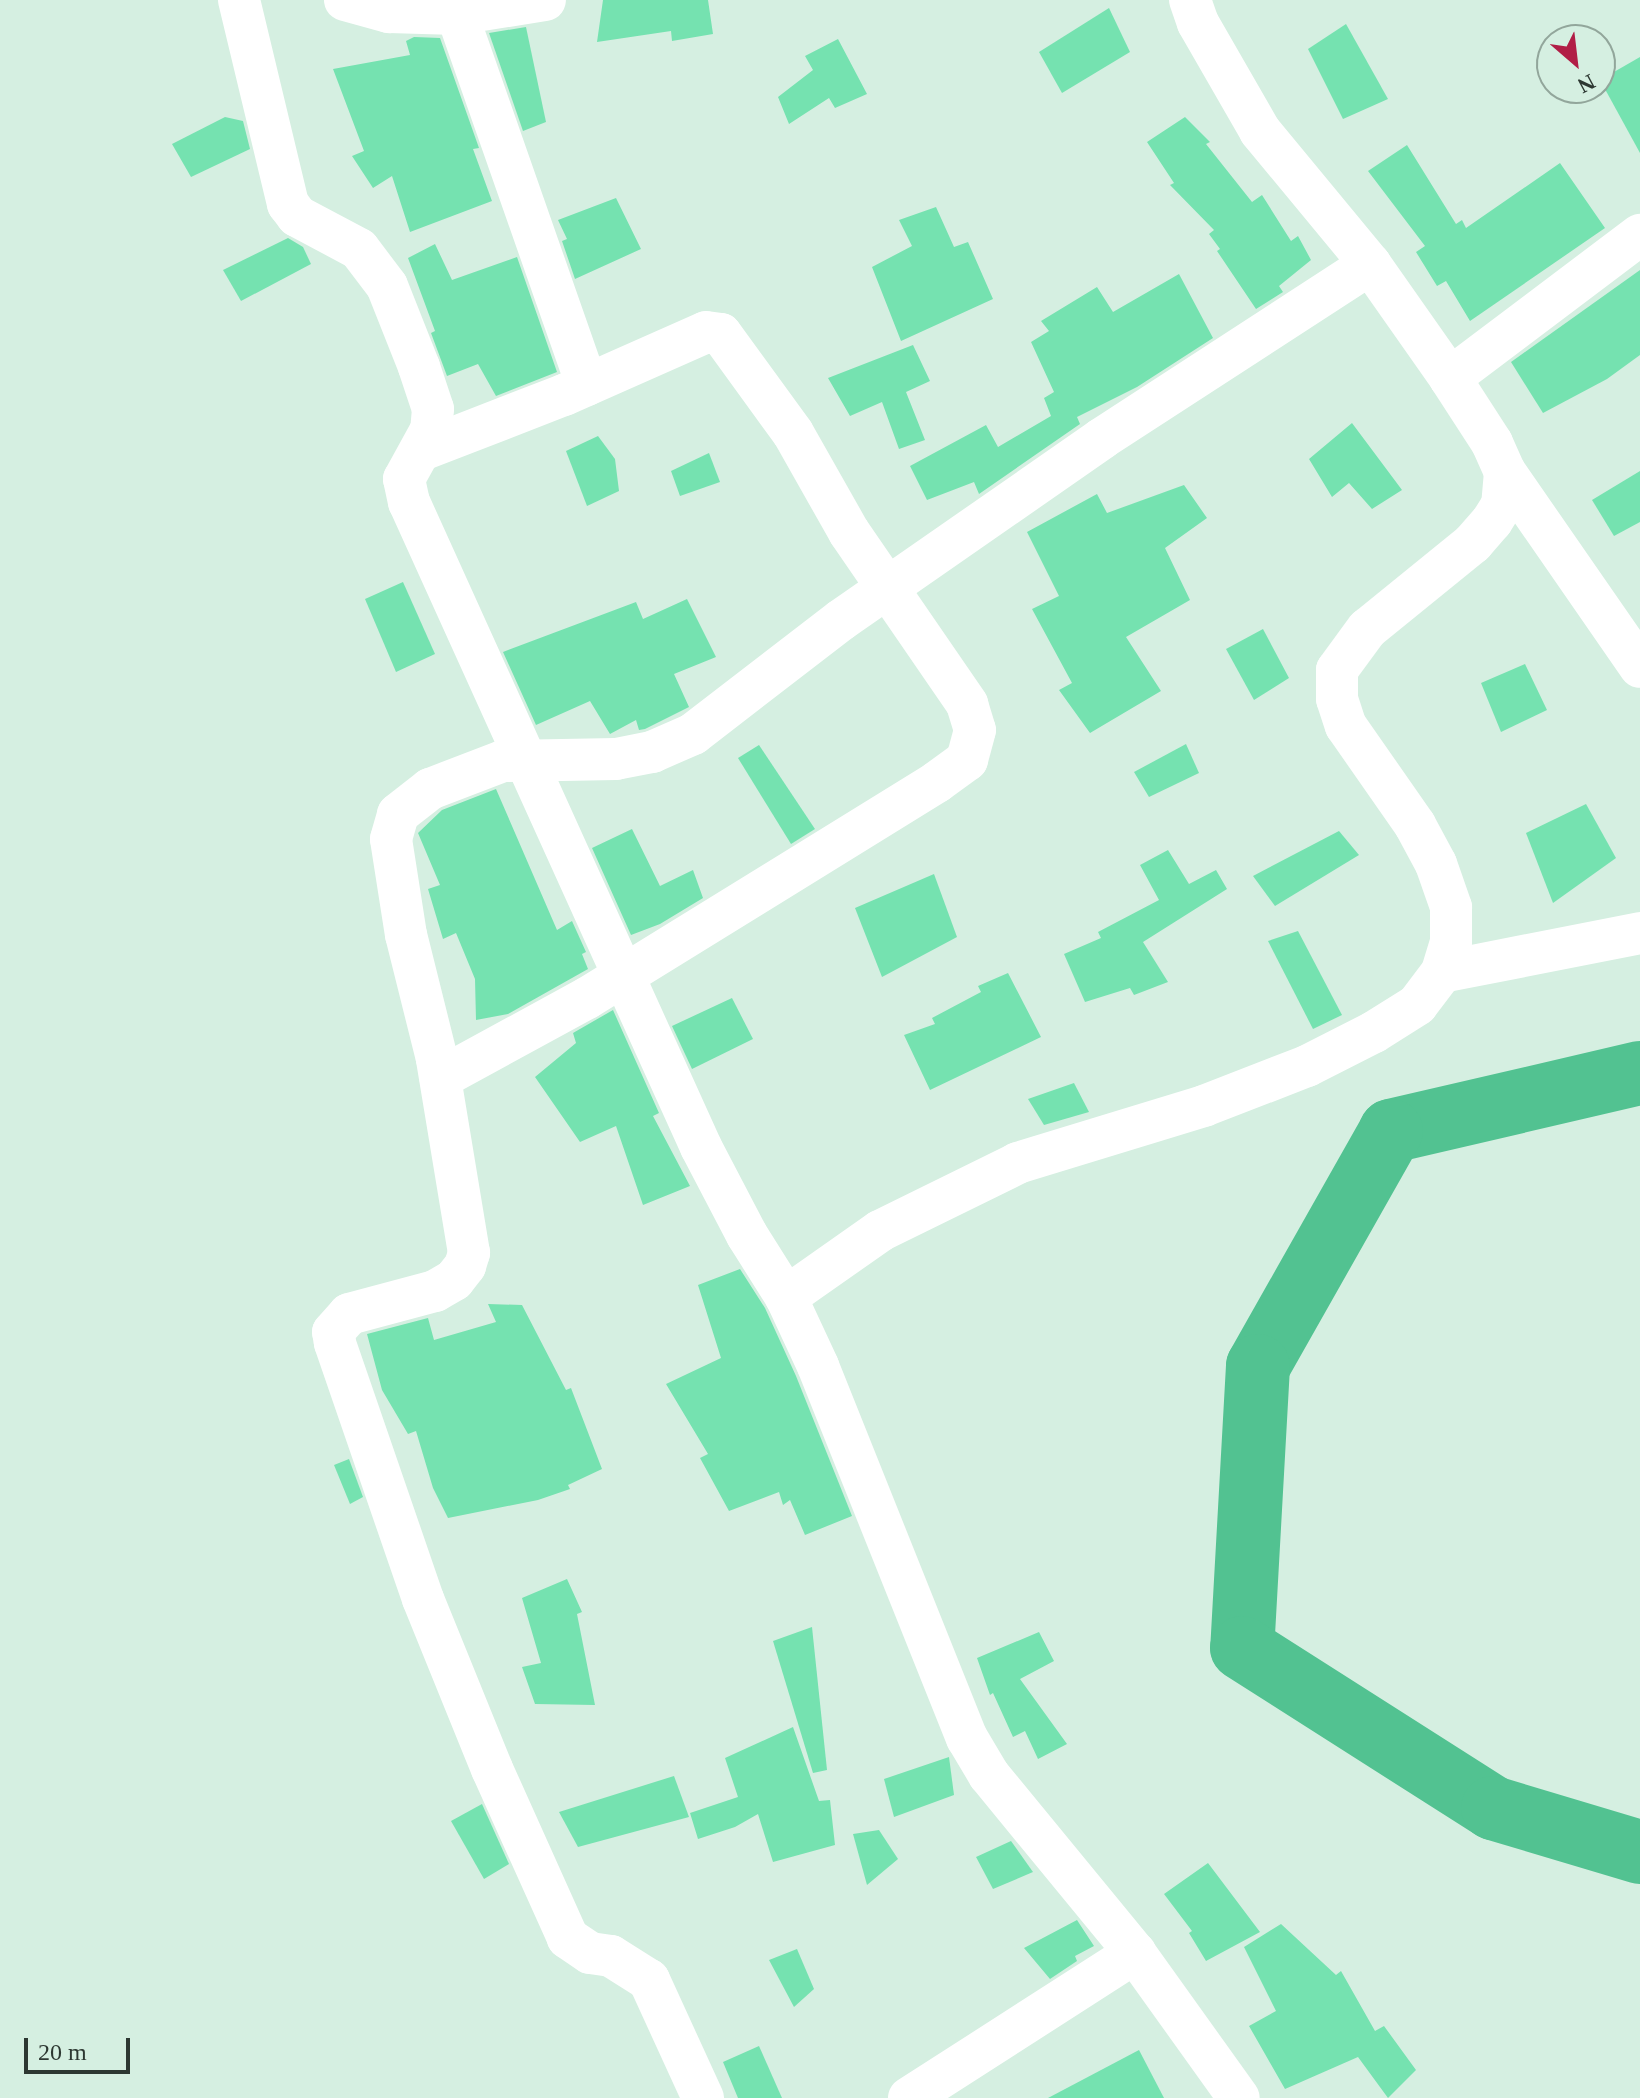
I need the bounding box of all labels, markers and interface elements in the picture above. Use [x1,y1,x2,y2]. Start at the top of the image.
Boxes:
north arrow [1536,24,1616,104]
text: N [1574,69,1599,99]
scale bar [28,2022,134,2072]
text: 20 m [38,2039,87,2065]

